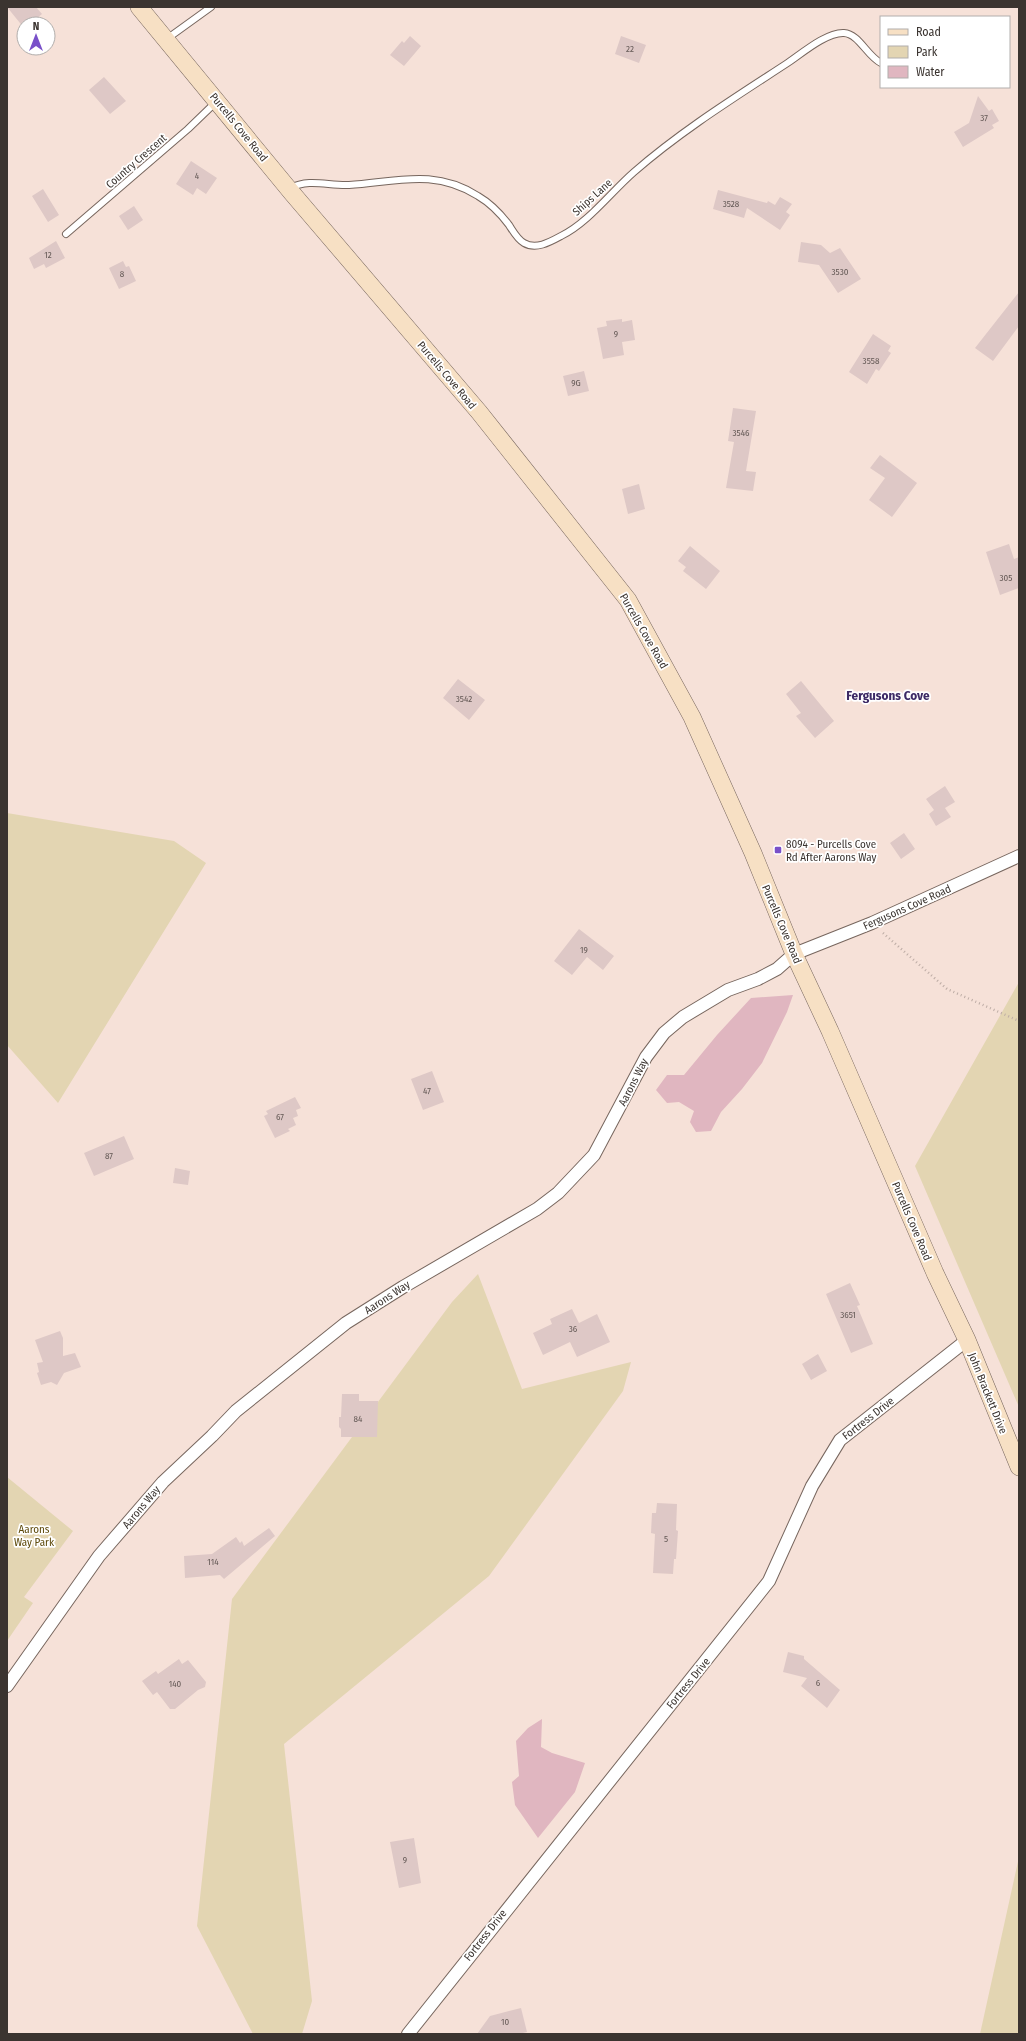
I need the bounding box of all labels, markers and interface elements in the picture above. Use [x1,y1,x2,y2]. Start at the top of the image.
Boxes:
north arrow [16,16,56,56]
legend [880,16,1010,88]
text: N [33,20,39,33]
text: Road [916,25,941,39]
house number: 22 [626,44,634,54]
text: Park [916,45,938,59]
text: Water [916,65,945,79]
street label: Purcells Cove Road [207,90,270,164]
house number: 37 [980,113,988,123]
street label: Country Crescent [103,131,170,191]
house number: 4 [195,171,200,181]
street label: Ships Lane [570,176,615,218]
house number: 3528 [723,199,740,209]
house number: 12 [44,250,52,260]
house number: 3530 [832,267,849,277]
house number: 8 [120,269,125,279]
house number: 9 [614,329,618,339]
street label: Purcells Cove Road [414,339,479,412]
house number: 3558 [863,356,880,366]
house number: 9G [571,378,581,388]
house number: 3546 [732,428,750,438]
house number: 305 [1000,573,1012,583]
street label: Purcells Cove Road [617,591,670,671]
district label: Fergusons Cove [846,688,930,703]
house number: 3542 [456,694,472,704]
place label: 8094 - Purcells Cove Rd After Aarons Way [786,838,876,864]
marker: 8094 - Purcells Cove Rd After Aarons Way [773,845,783,855]
street label: Fergusons Cove Road [861,882,953,933]
street label: Purcells Cove Road [759,883,804,966]
house number: 19 [580,945,588,955]
street label: Aarons Way [616,1056,651,1108]
house number: 47 [423,1086,431,1096]
house number: 67 [276,1112,284,1122]
house number: 87 [105,1151,113,1161]
street label: Purcells Cove Road [889,1180,934,1263]
street label: Aarons Way [362,1278,413,1317]
house number: 3651 [840,1310,856,1320]
house number: 36 [569,1324,578,1334]
street label: John Brackett Drive [965,1351,1010,1436]
street label: Fortress Drive [840,1394,897,1443]
house number: 84 [354,1414,363,1424]
street label: Aarons Way [120,1483,163,1531]
park label: Aarons Way Park [14,1523,55,1549]
house number: 5 [664,1534,668,1544]
house number: 114 [207,1557,219,1567]
street label: Fortress Drive [664,1655,713,1711]
house number: 6 [816,1678,821,1688]
house number: 140 [169,1679,182,1689]
house number: 9 [403,1855,407,1865]
street label: Fortress Drive [461,1907,510,1964]
house number: 10 [501,2017,509,2027]

